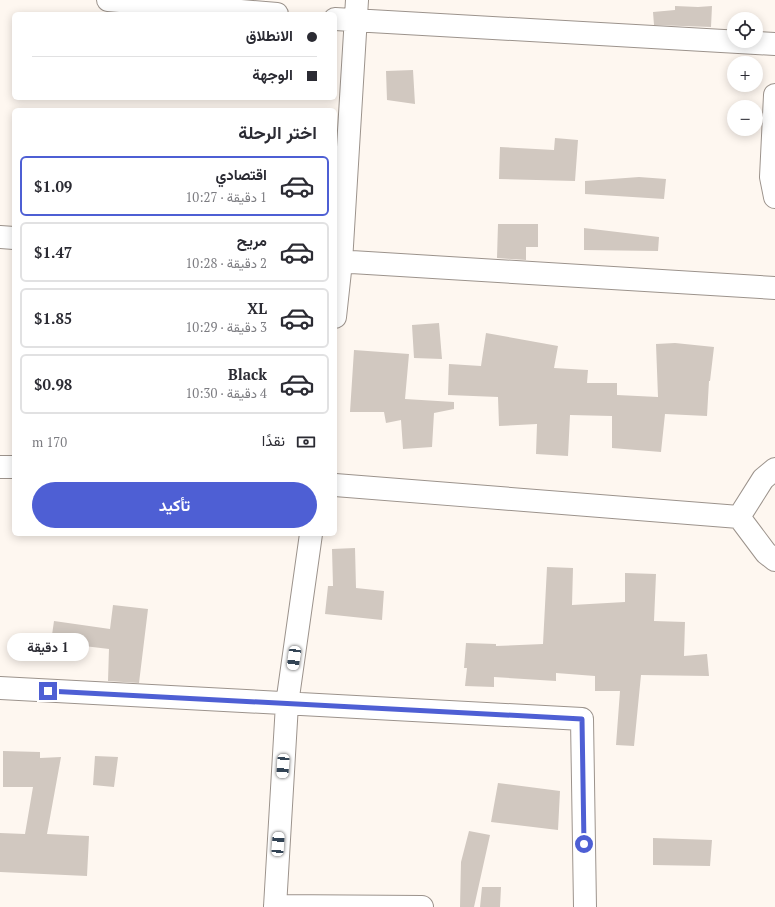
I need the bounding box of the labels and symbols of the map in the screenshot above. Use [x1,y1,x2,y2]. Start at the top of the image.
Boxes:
callout: 1 دقيقة [7,633,89,661]
car [286,645,302,671]
route end [39,682,57,700]
car [276,754,290,778]
car [271,832,285,856]
route start [575,835,593,853]

